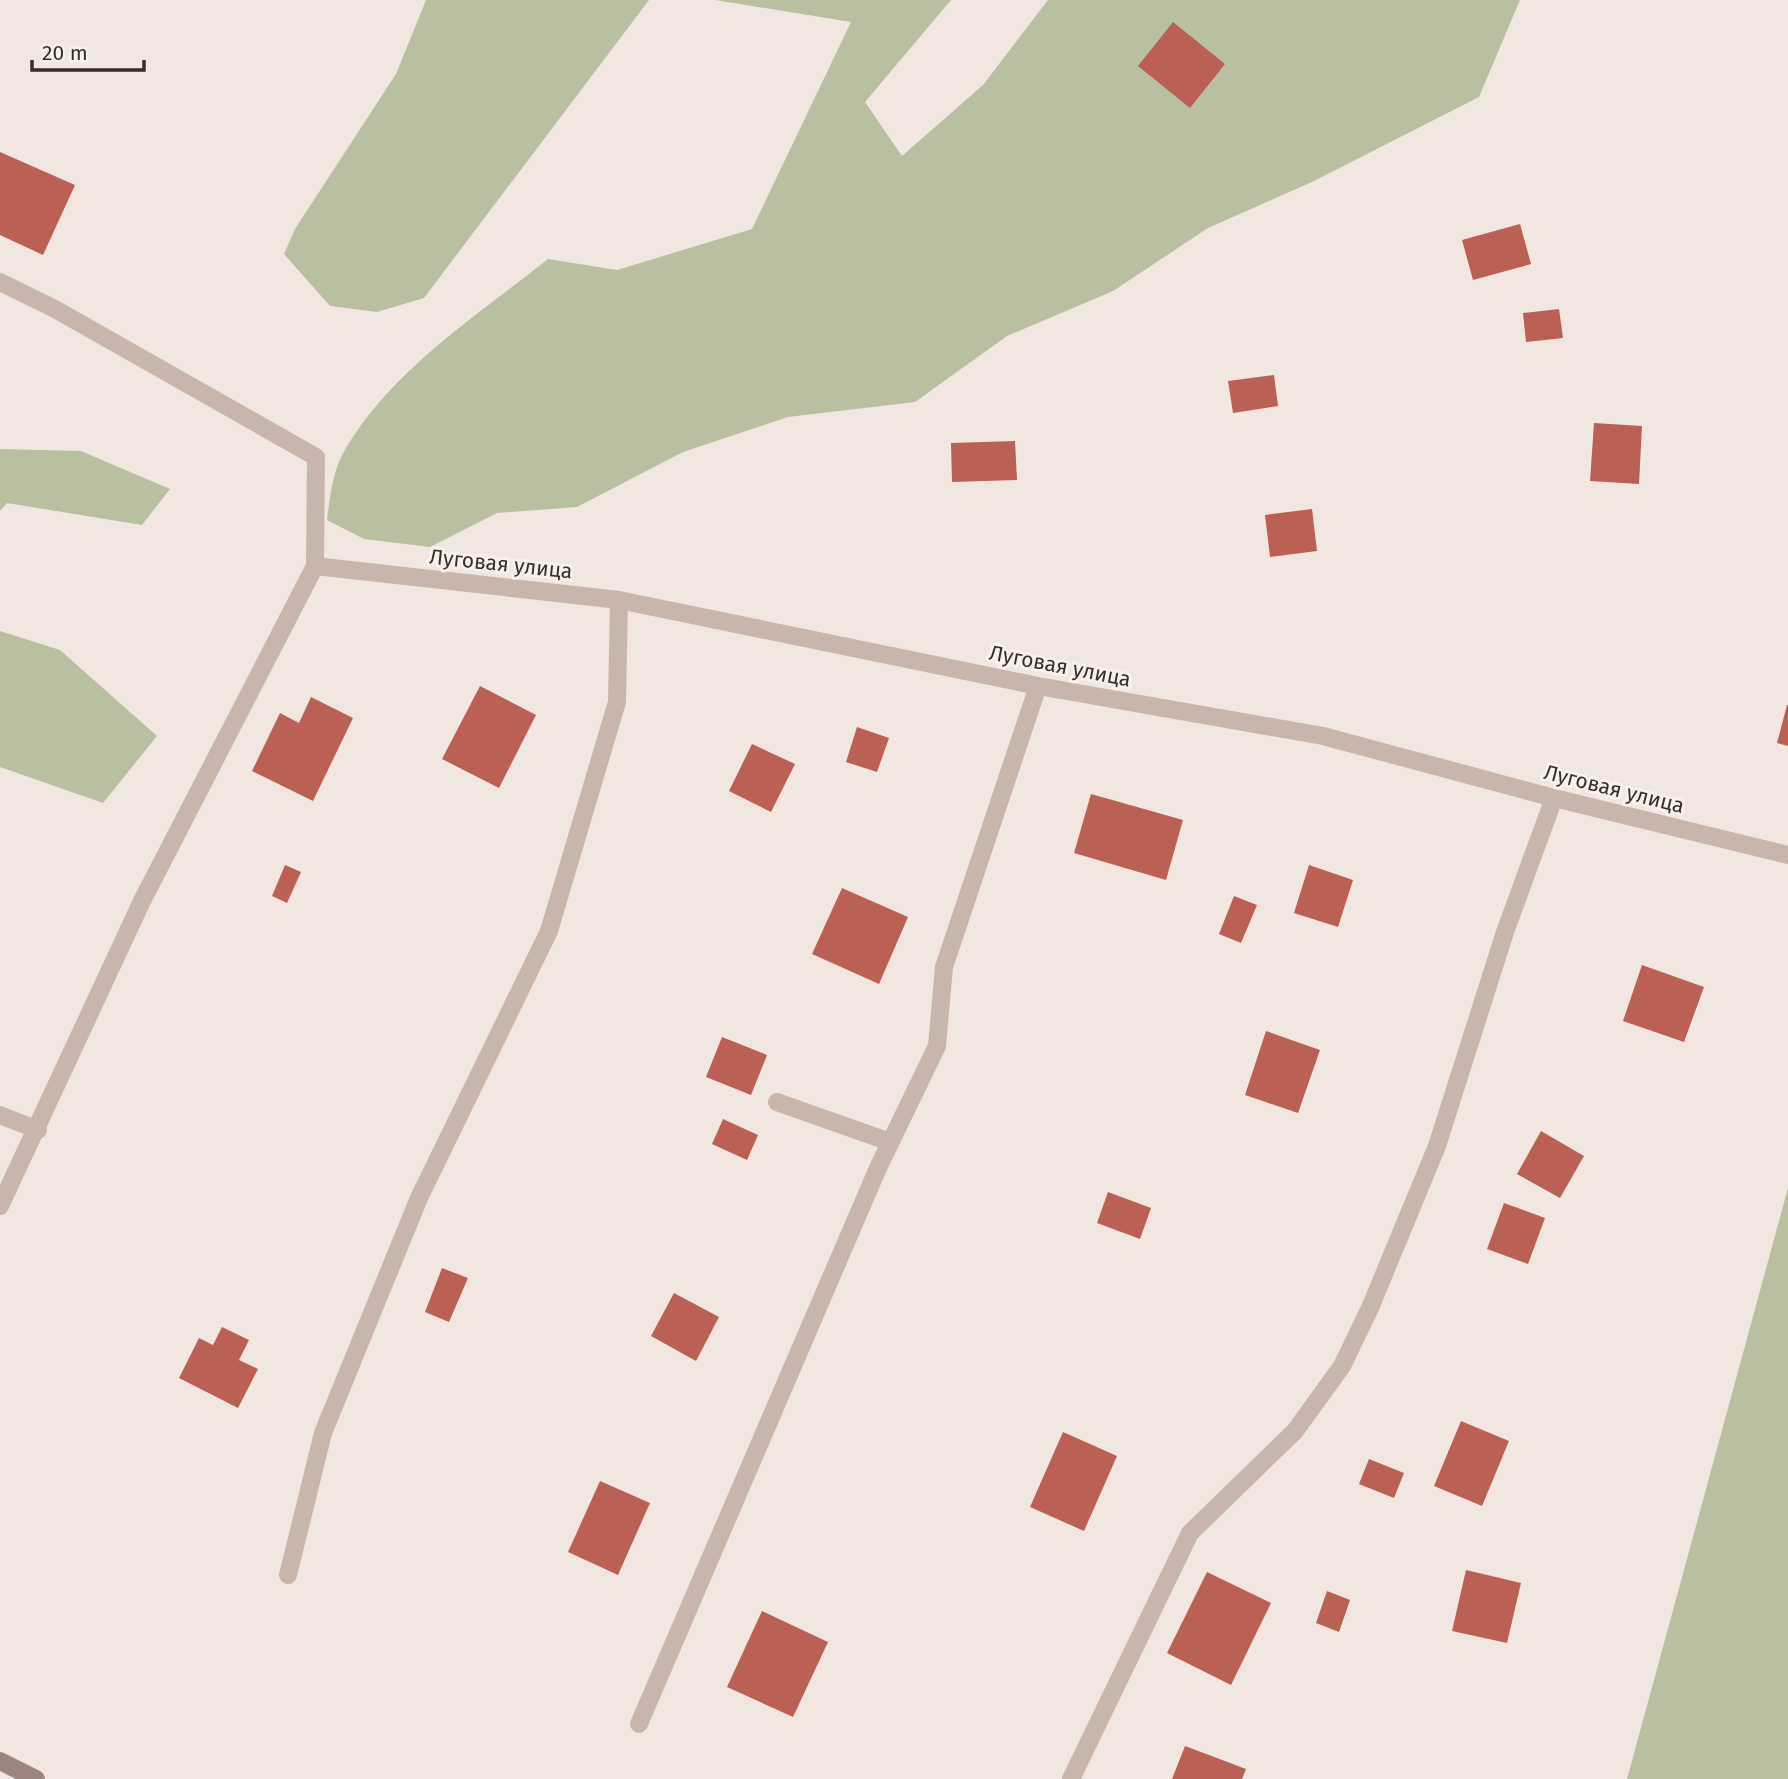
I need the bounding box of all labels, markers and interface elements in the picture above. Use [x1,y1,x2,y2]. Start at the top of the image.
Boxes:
scale bar [32,28,144,72]
text: 20 m [42,40,88,66]
street label: Луговая улица [428,544,574,584]
street label: Луговая улица [987,640,1133,692]
street label: Луговая улица [1541,759,1687,819]

